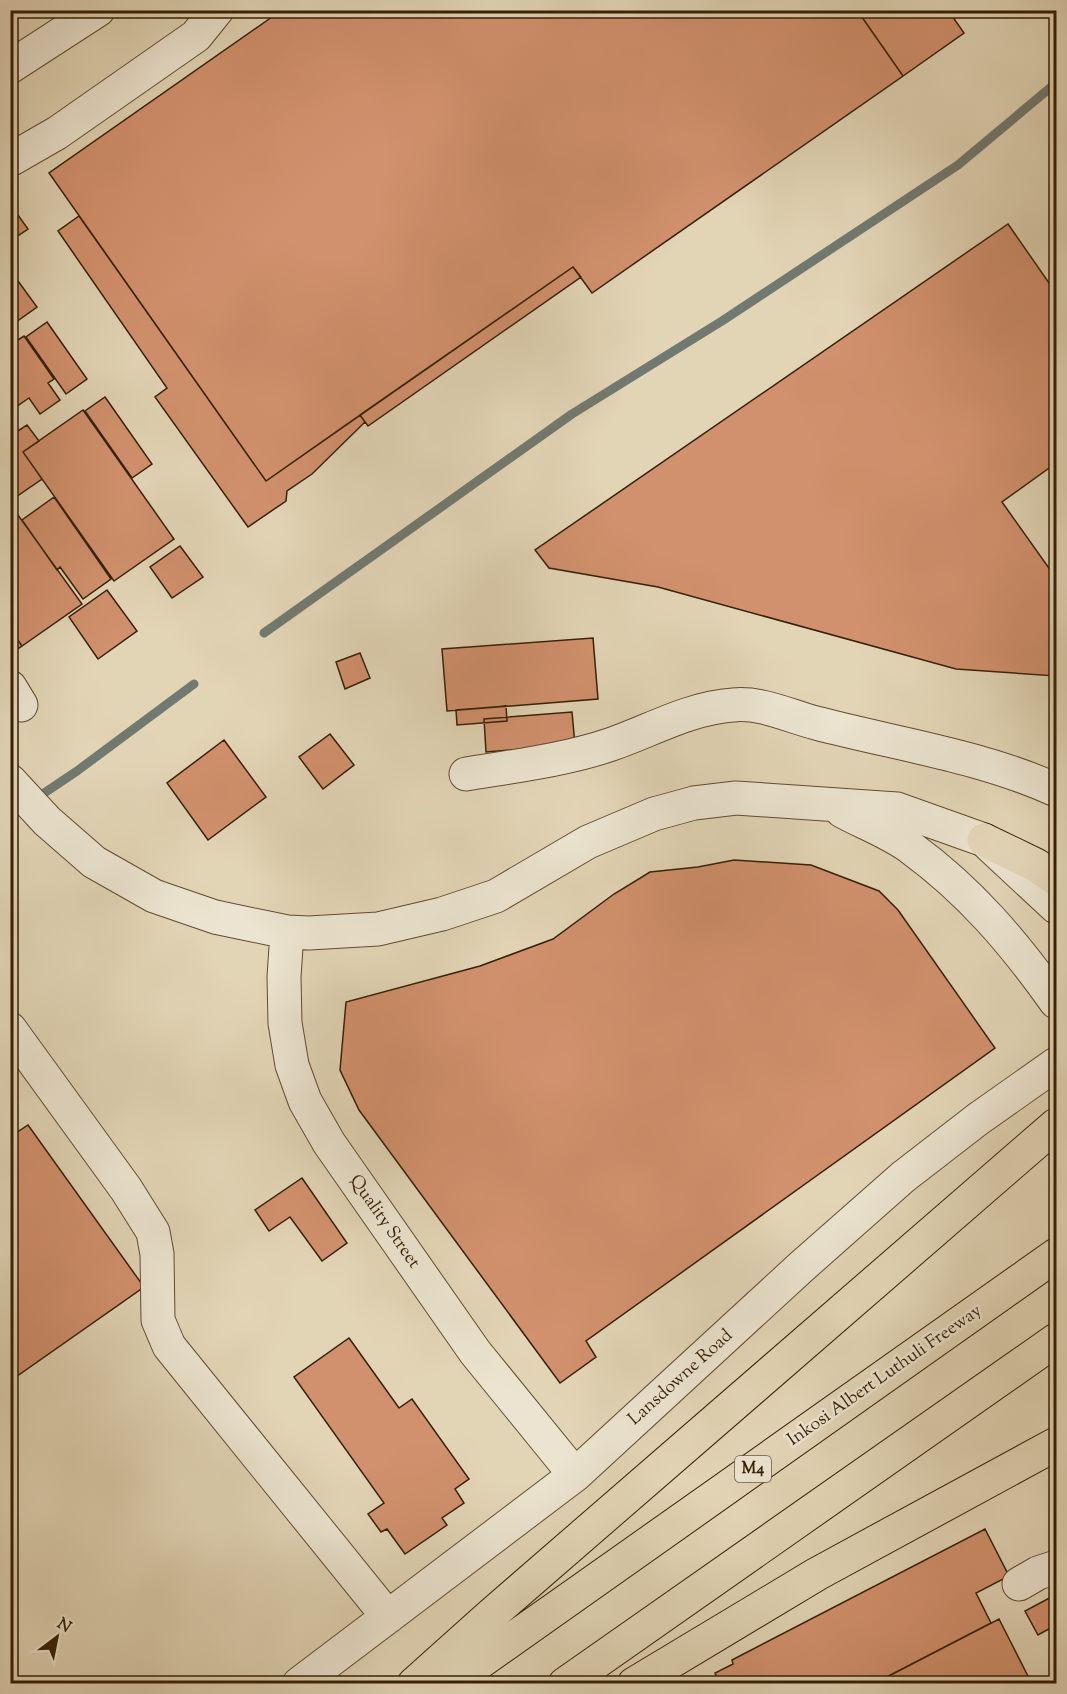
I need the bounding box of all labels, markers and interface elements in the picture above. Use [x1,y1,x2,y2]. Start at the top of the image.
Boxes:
street label: Quality Street [342,1170,426,1274]
street label: Inkosi Albert Luthuli Freeway [782,1299,988,1453]
street label: Lansdowne Road [623,1324,739,1432]
road number: M4 [735,1456,771,1482]
north arrow [27,1607,87,1667]
text: N [52,1613,75,1640]

